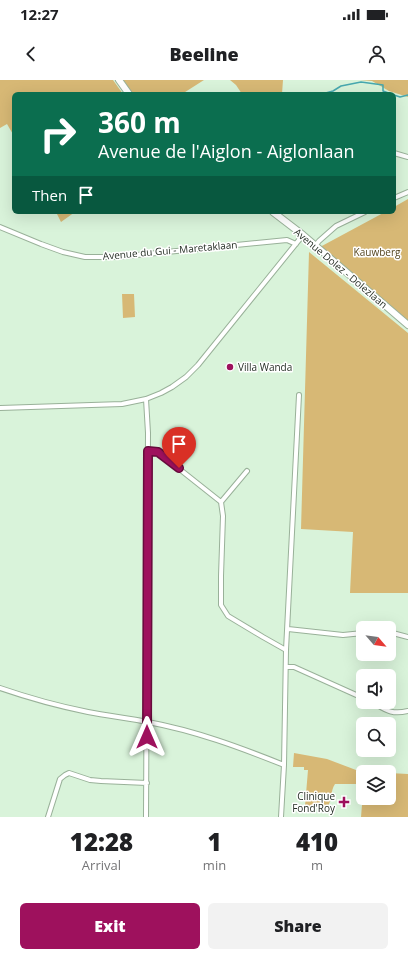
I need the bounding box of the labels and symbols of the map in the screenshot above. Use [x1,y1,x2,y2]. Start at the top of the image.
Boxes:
street label: Avenue Dolez - Dolezlaan [291,225,391,311]
street label: Avenue du Gui - Maretaklaan [102,237,238,263]
park label: Kauwberg [354,245,401,259]
place label: Villa Wanda [238,360,292,374]
marker: Villa Wanda [225,362,235,372]
pin [162,427,196,468]
north arrow [356,621,396,661]
position arrow [126,716,168,758]
place label: Clinique Fond'Roy [292,789,336,815]
marker: Clinique Fond'Roy [338,796,350,808]

